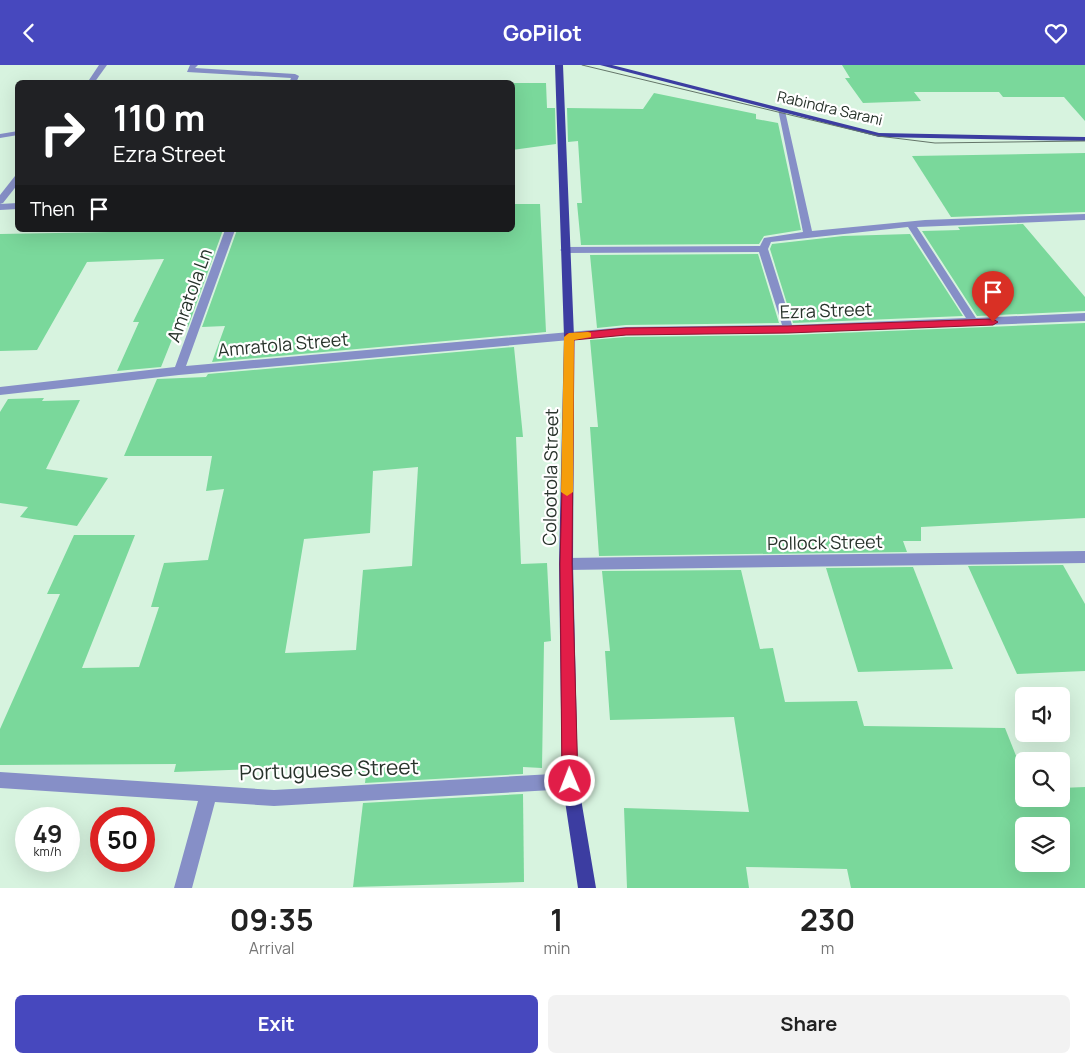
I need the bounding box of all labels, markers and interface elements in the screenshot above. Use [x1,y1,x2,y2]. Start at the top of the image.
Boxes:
text: GoPilot [503,18,582,48]
icon: back [15,19,43,47]
icon: heart [1042,19,1070,47]
street label: Rabindra Sarani [775,86,885,130]
text: 110 m [113,94,205,142]
icon: right [30,100,95,165]
text: Ezra Street [113,139,226,169]
icon: arrive [85,195,113,223]
text: Then [30,196,75,222]
street label: Amratola Ln [161,245,217,345]
pin [972,271,1014,322]
icon: arrive [979,278,1007,306]
street label: Ezra Street [779,296,873,324]
street label: Amratola Street [217,326,349,362]
street label: Colootola Street [537,408,563,546]
street label: Pollock Street [767,529,883,555]
map controls [1015,687,1070,872]
button: sound [1015,687,1070,742]
street label: Portuguese Street [239,752,419,786]
button: search [1015,752,1070,807]
position arrow [543,754,595,806]
speed limit sign: 50 [90,807,155,872]
text: 49 [32,816,63,851]
button: layers [1015,817,1070,872]
text: km/h [34,843,61,860]
text: 09:35 [230,899,314,940]
text: 1 [550,899,563,940]
text: 230 [800,899,855,940]
text: Arrival [249,937,295,959]
text: min [543,937,570,959]
text: m [821,937,834,959]
button: Exit [15,995,538,1053]
button: Share [548,995,1070,1053]

